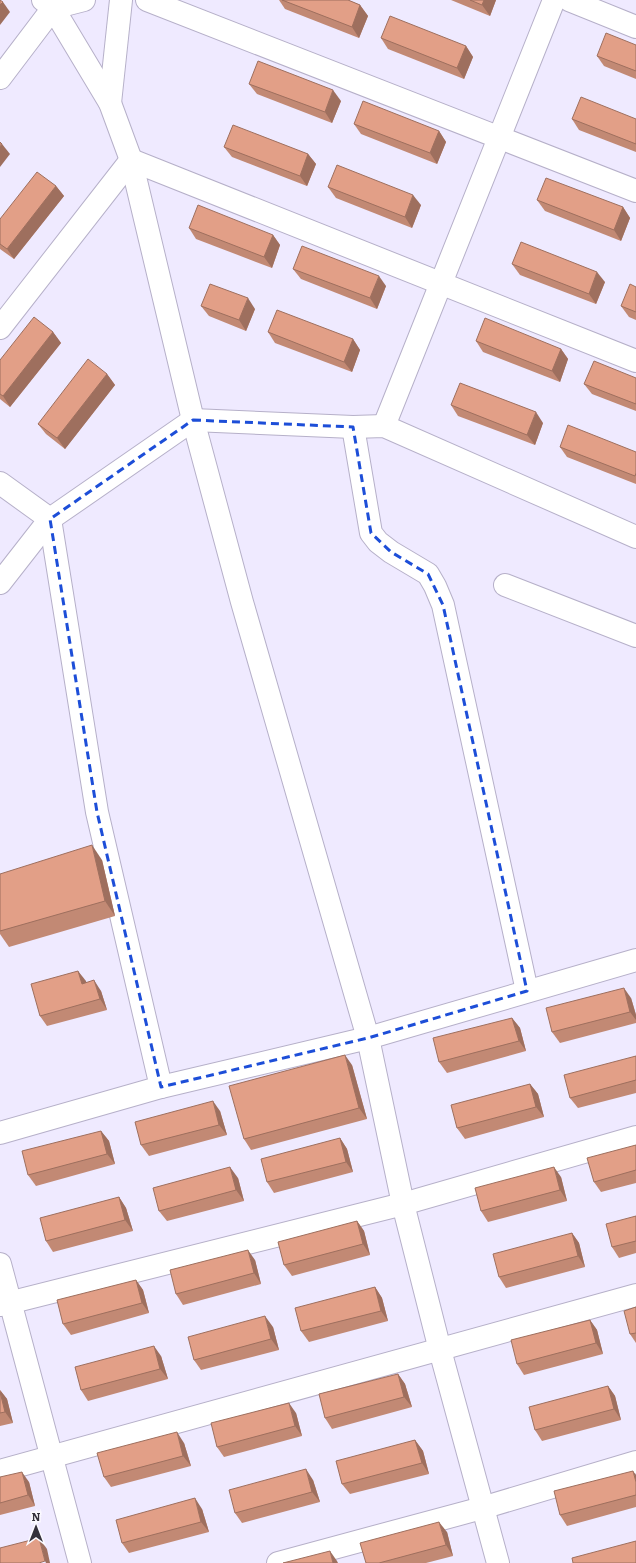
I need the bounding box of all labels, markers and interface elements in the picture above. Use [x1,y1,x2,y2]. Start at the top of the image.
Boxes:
north arrow [16,1507,56,1547]
text: N [32,1511,41,1524]

